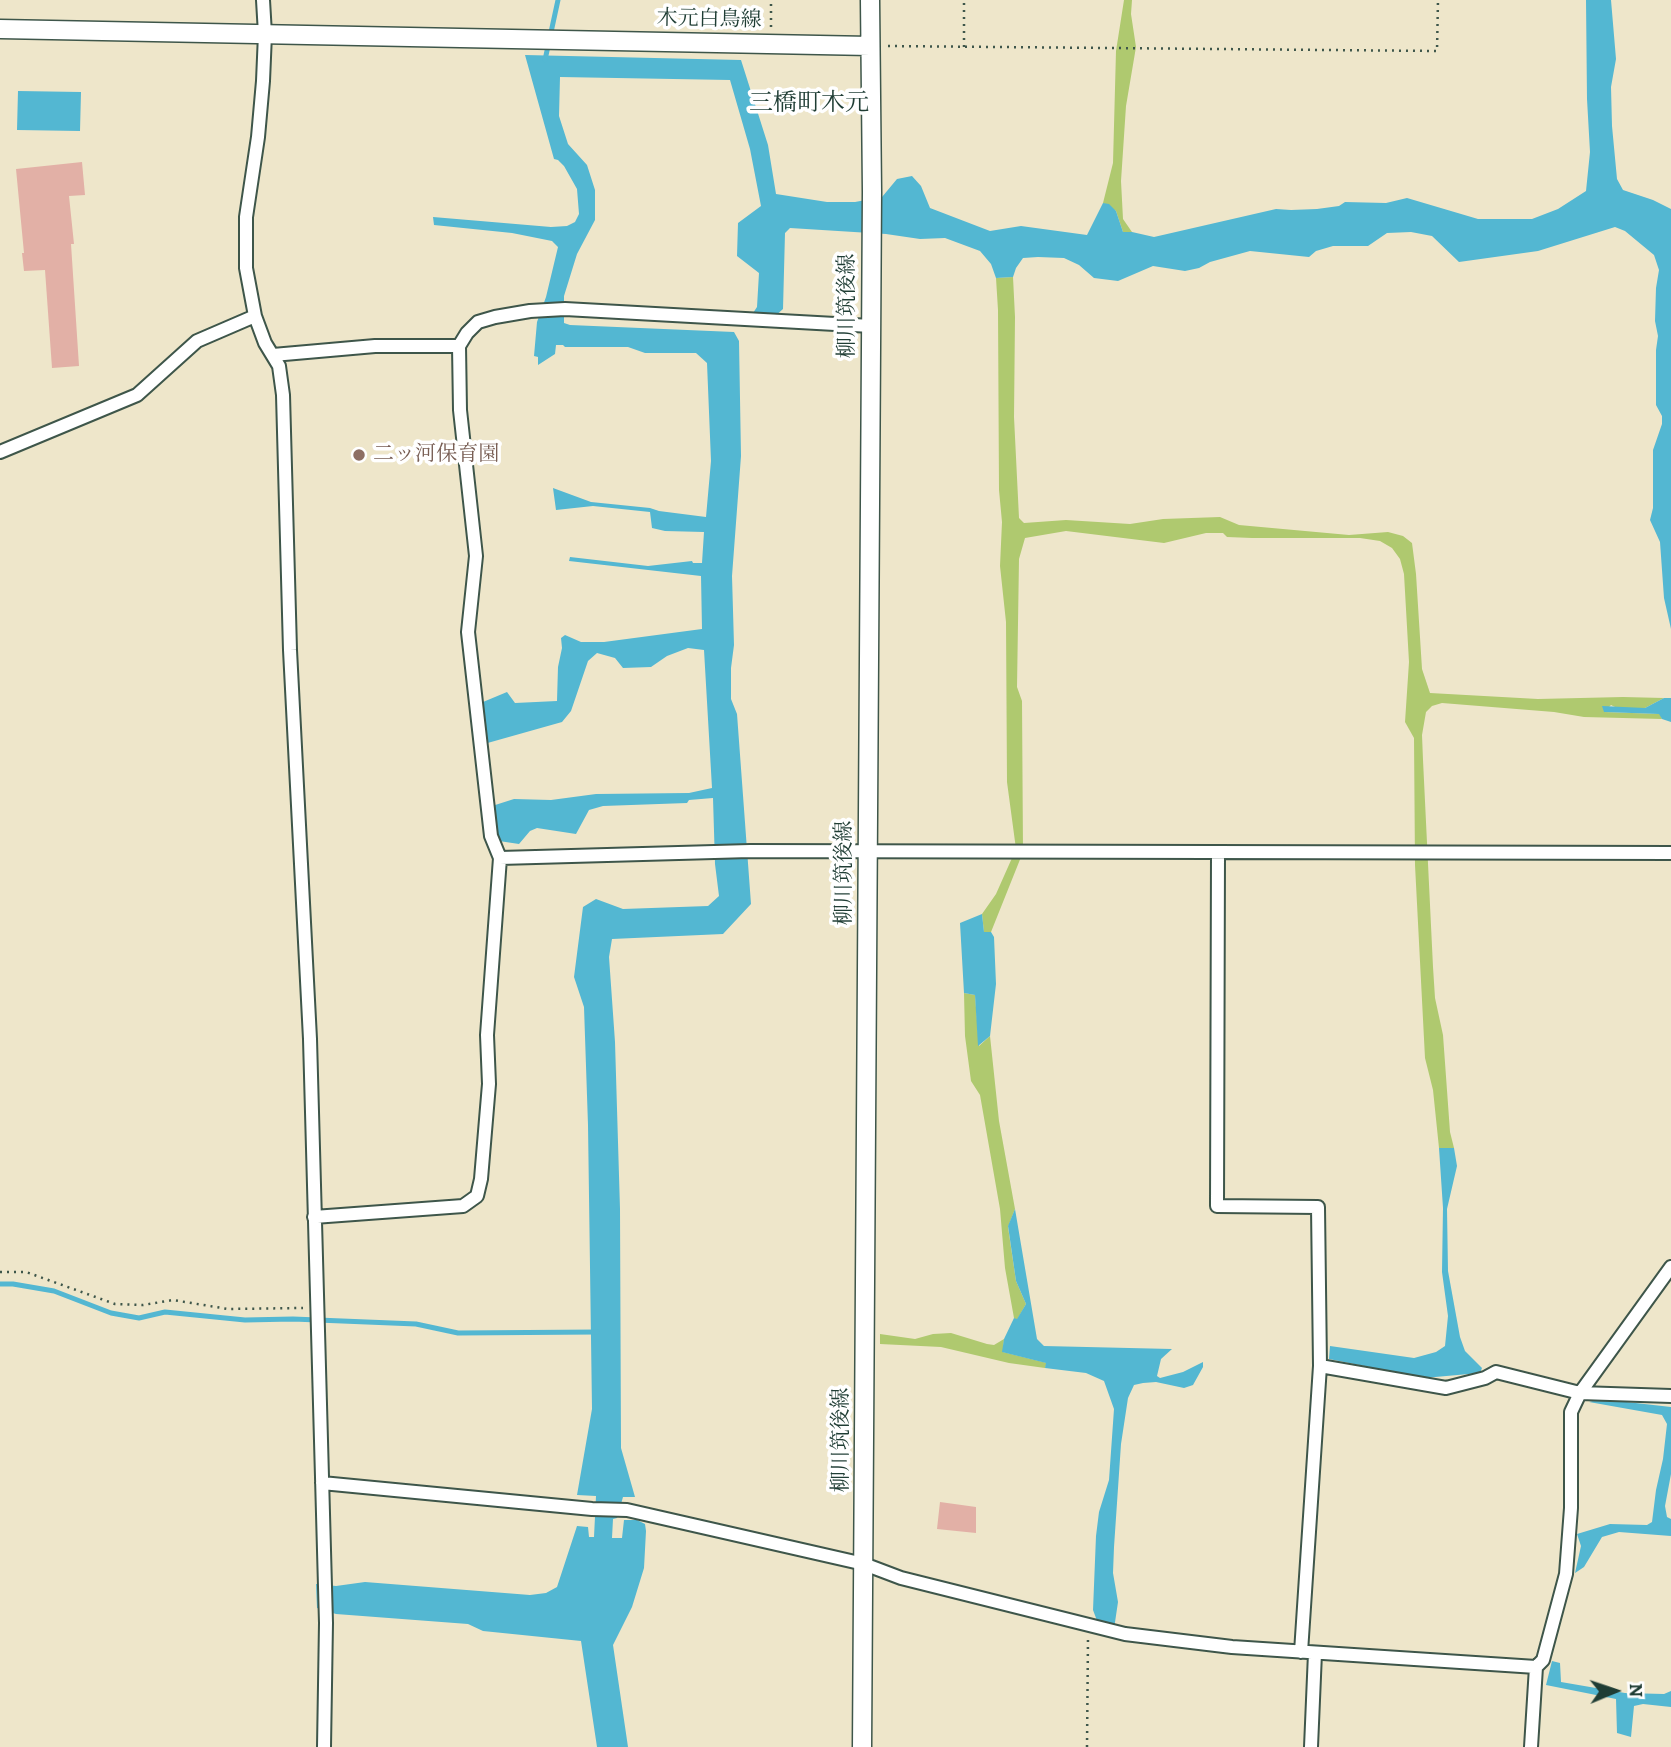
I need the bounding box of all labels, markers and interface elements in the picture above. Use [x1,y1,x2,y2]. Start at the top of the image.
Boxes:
street label: 木元白鳥線 [656,6,762,34]
district label: 三橋町木元 [749,90,869,118]
street label: 柳川筑後線 [835,254,861,358]
place label: 二ッ河保育園 [373,442,499,468]
marker: 二ッ河保育園 [351,447,367,463]
street label: 柳川筑後線 [832,821,858,925]
street label: 柳川筑後線 [829,1388,855,1492]
north arrow [1580,1656,1650,1726]
text: N [1623,1683,1649,1698]

